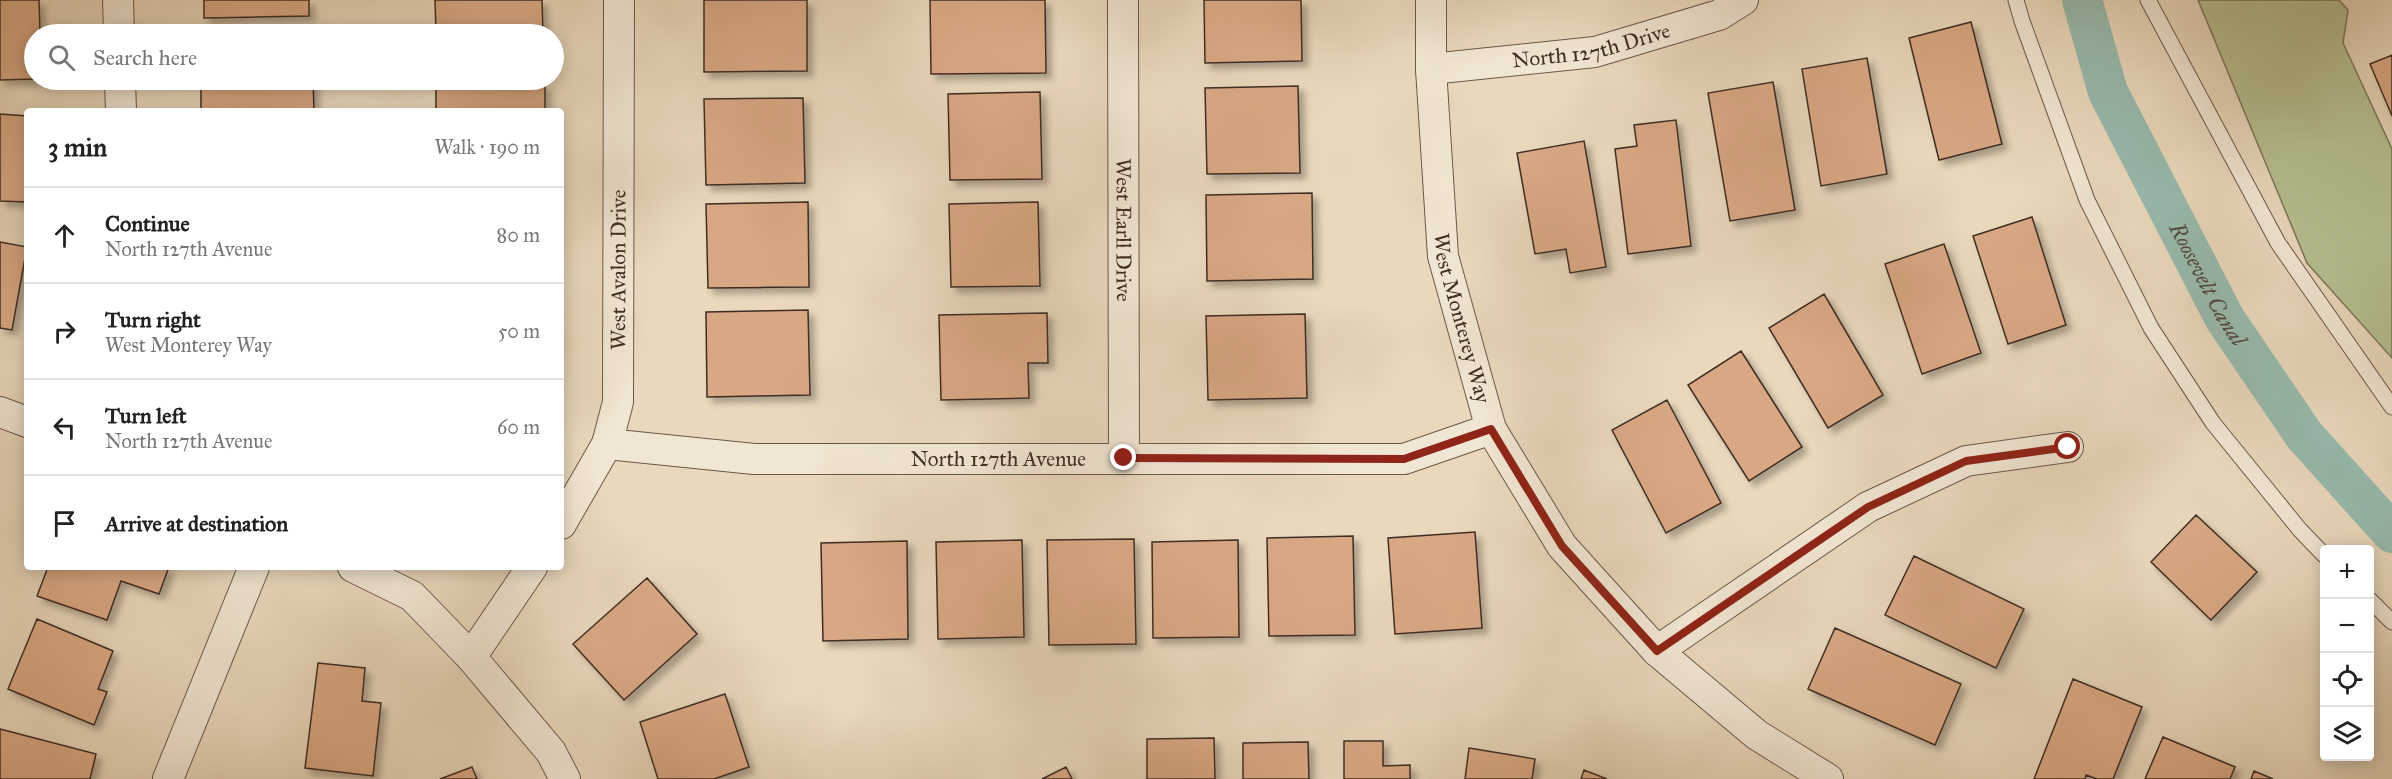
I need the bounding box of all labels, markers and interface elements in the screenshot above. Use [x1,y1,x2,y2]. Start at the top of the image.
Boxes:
street label: North 127th Drive [1511,17,1673,74]
search box [24,24,564,90]
icon: search [45,41,78,74]
text: Search here [93,44,197,71]
text: 3 min [48,131,107,163]
text: Walk · 190 m [435,135,540,159]
street label: West Earll Drive [1110,158,1137,302]
street label: West Avalon Drive [605,189,632,350]
text: Continue [105,210,190,237]
water label: Roosevelt Canal [2163,217,2254,352]
icon: ahead [48,219,81,252]
text: 80 m [497,223,540,247]
street label: West Monterey Way [1429,232,1497,407]
text: North 127th Avenue [105,237,272,261]
text: Turn right [105,306,201,333]
icon: right [48,315,81,348]
text: 50 m [498,319,540,343]
text: West Monterey Way [105,333,272,357]
text: Turn left [105,402,187,429]
icon: left [48,411,81,444]
text: 60 m [497,415,540,439]
text: North 127th Avenue [105,429,272,453]
route start [2054,433,2080,459]
route end [1110,444,1136,470]
street label: North 127th Avenue [910,446,1086,472]
icon: arrive [48,507,81,540]
text: Arrive at destination [105,510,288,537]
map controls [2320,545,2374,761]
button: + [2320,545,2374,599]
button: − [2320,599,2374,653]
button: locate [2320,653,2374,707]
button: layers [2320,707,2374,761]

